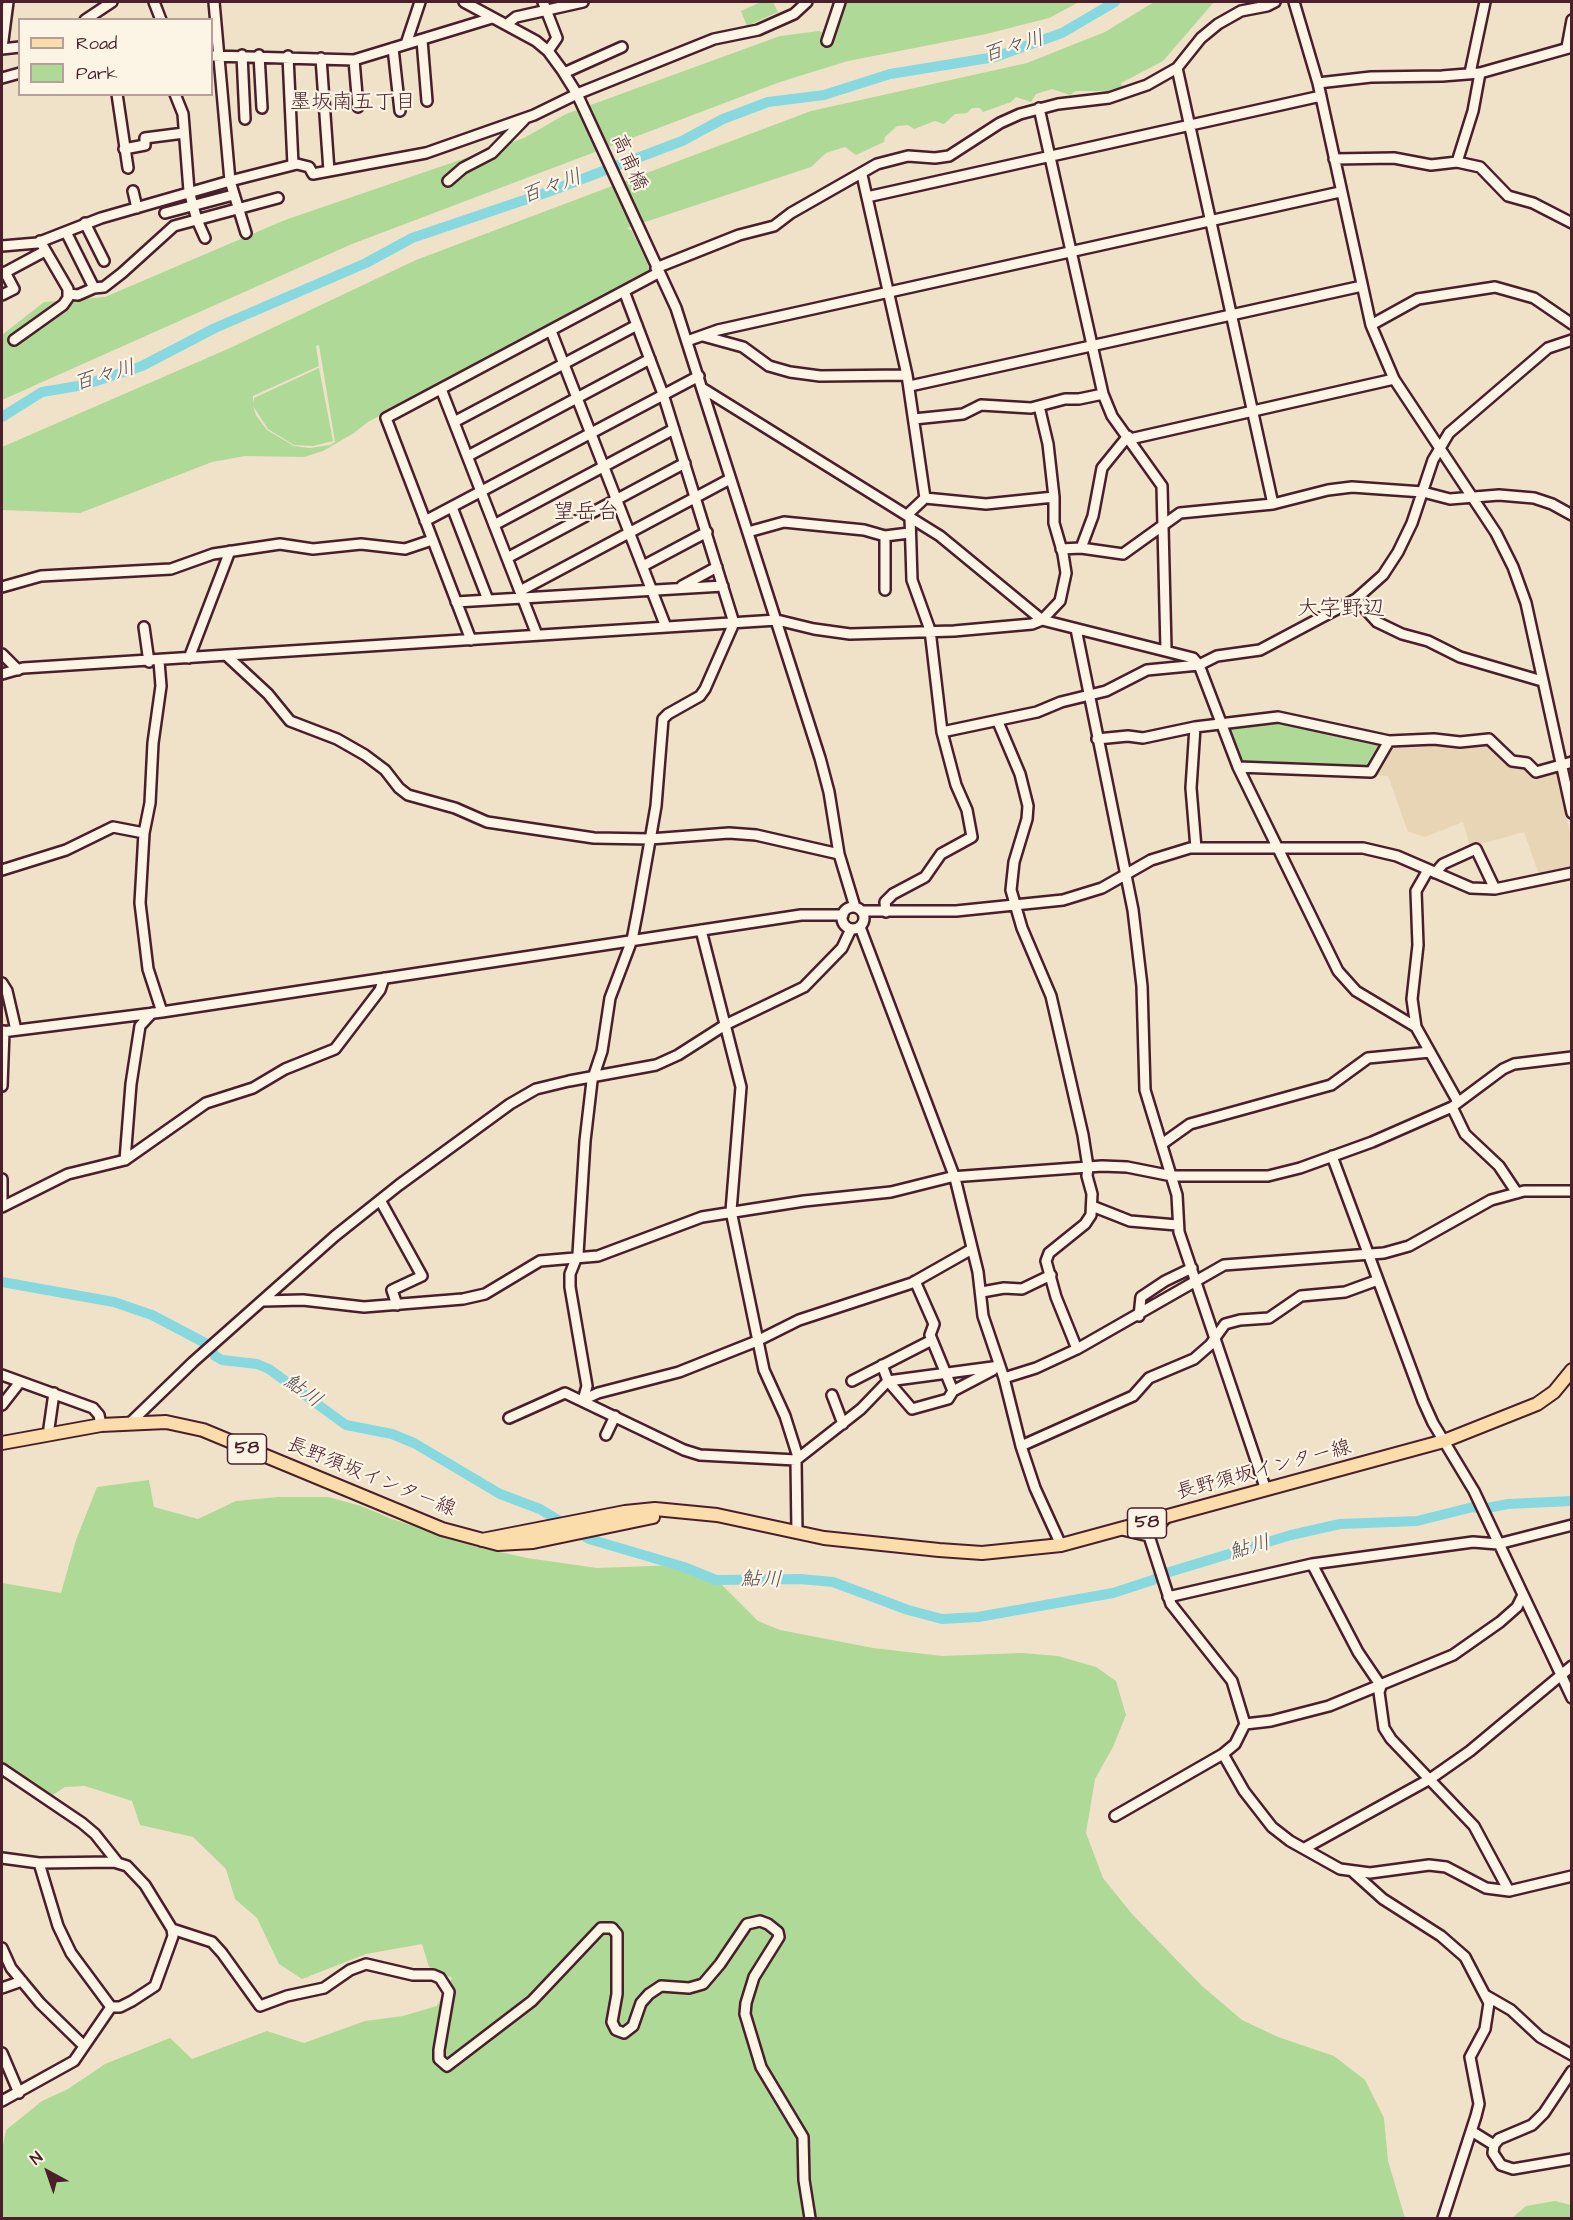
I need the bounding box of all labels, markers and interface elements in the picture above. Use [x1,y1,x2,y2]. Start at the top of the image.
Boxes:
legend [18,18,213,96]
water label: 百々川 [980,27,1048,69]
text: Road [76,31,117,56]
text: Park [76,61,118,86]
district label: 墨坂南五丁目 [290,91,416,117]
street label: 高甫橋 [605,131,651,195]
water label: 百々川 [518,165,586,211]
water label: 百々川 [71,356,139,398]
district label: 望岳台 [553,500,619,526]
district label: 大字野辺 [1297,597,1385,623]
water label: 鮎川 [278,1369,326,1415]
street label: 長野須坂インター線 [283,1433,459,1523]
road number: 58 [228,1434,266,1464]
street label: 長野須坂インター線 [1174,1436,1354,1506]
road number: 58 [1128,1508,1166,1538]
water label: 鮎川 [1226,1531,1274,1567]
water label: 鮎川 [740,1568,782,1594]
north arrow [18,2142,78,2202]
text: N [26,2147,47,2170]

